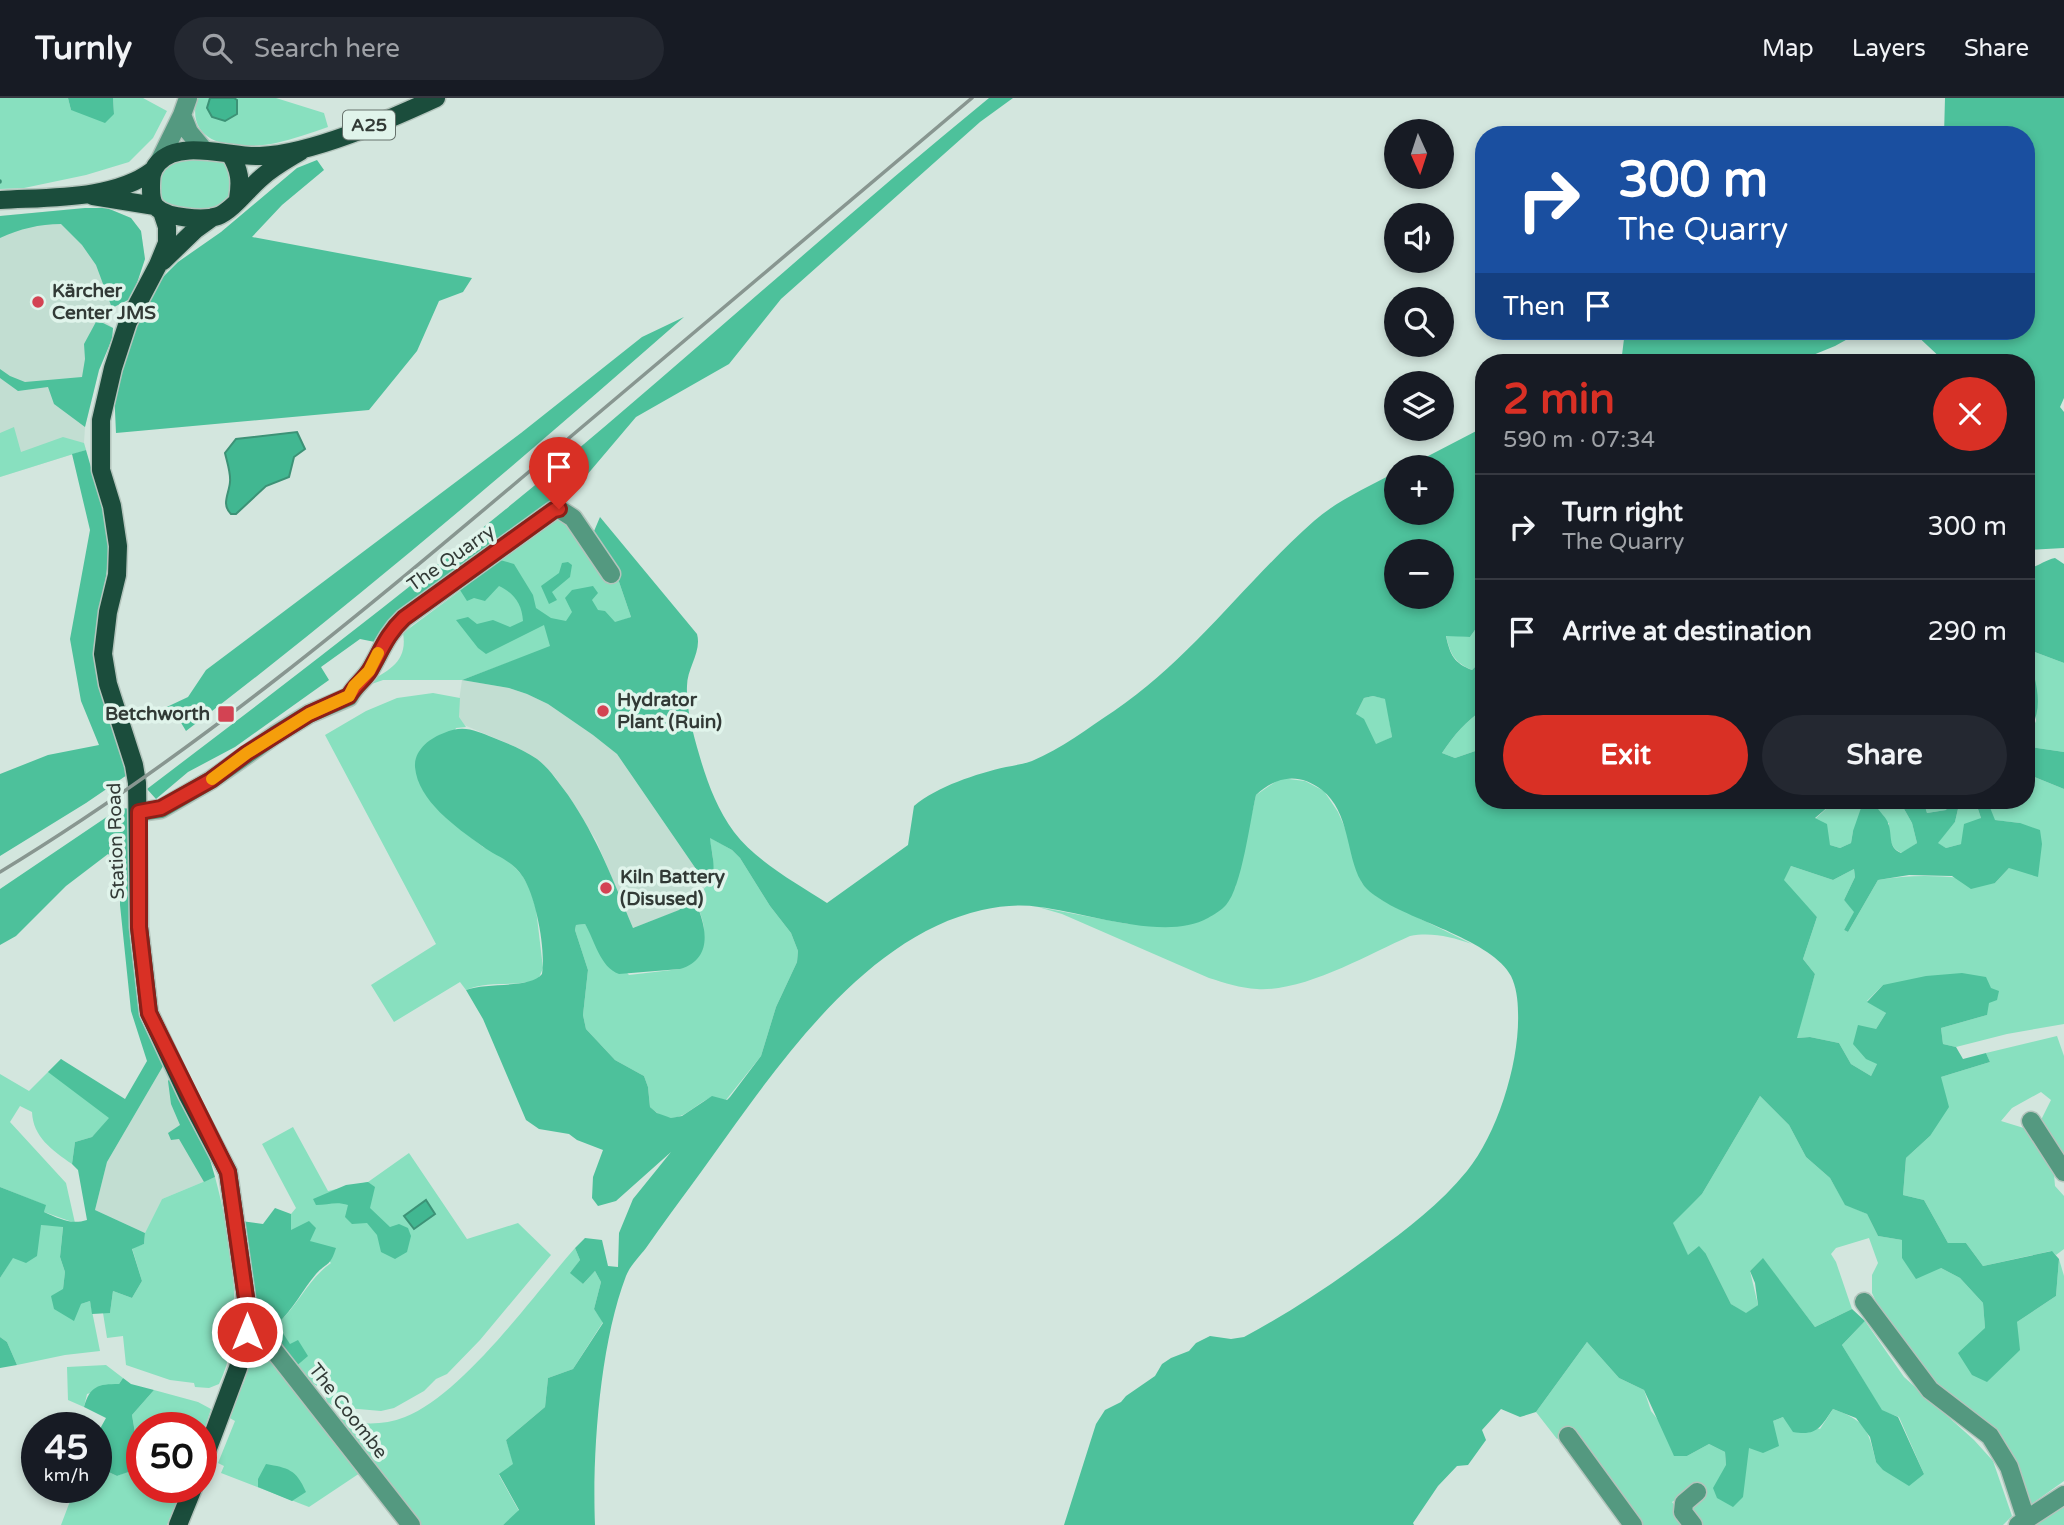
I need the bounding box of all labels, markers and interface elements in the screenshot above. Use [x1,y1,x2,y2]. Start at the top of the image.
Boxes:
search box [174,17,664,80]
text: Turnly [35,29,132,68]
icon: search [198,29,236,67]
text: Search here [254,33,400,64]
text: Map [1762,34,1814,63]
text: Layers [1852,34,1926,63]
text: Share [1964,34,2029,63]
road number: A25 [343,110,395,140]
north arrow [1384,119,1454,189]
map controls [1384,119,1454,609]
text: 300 m [1618,151,1768,210]
icon: right [1503,154,1594,245]
button: sound [1384,203,1454,273]
text: The Quarry [1618,211,1788,249]
place label: Kärcher Center JMS [52,280,156,324]
button: search [1384,287,1454,357]
icon: arrive [1579,287,1617,325]
text: Then [1503,291,1565,322]
marker: Kärcher Center JMS [30,294,46,310]
button: layers [1384,371,1454,441]
text: 2 min [1503,374,1615,425]
button: close [1933,377,2007,451]
text: 590 m · 07:34 [1503,426,1655,454]
pin [529,437,589,509]
icon: arrive [540,448,578,486]
button: + [1384,455,1454,525]
text: Turn right [1562,497,1683,528]
icon: right [1503,508,1541,546]
text: 300 m [1927,511,2007,542]
street label: The Quarry [403,520,499,596]
text: The Quarry [1562,528,1684,556]
button: − [1384,539,1454,609]
icon: arrive [1503,613,1541,651]
text: Arrive at destination [1562,616,1812,647]
text: 290 m [1927,616,2007,647]
place label: Hydrator Plant (Ruin) [617,689,722,733]
place label: Betchworth [105,703,210,725]
marker: Hydrator Plant (Ruin) [595,703,611,719]
marker: Betchworth [216,704,236,724]
button: Exit [1503,715,1748,795]
button: Share [1762,715,2007,795]
street label: Station Road [103,782,129,900]
place label: Kiln Battery (Disused) [620,866,726,910]
marker: Kiln Battery (Disused) [598,880,614,896]
position arrow [210,1295,284,1369]
street label: The Coombe [304,1359,392,1463]
speed limit sign: 50 [126,1412,217,1503]
text: 45 [45,1427,88,1469]
text: km/h [44,1464,89,1486]

